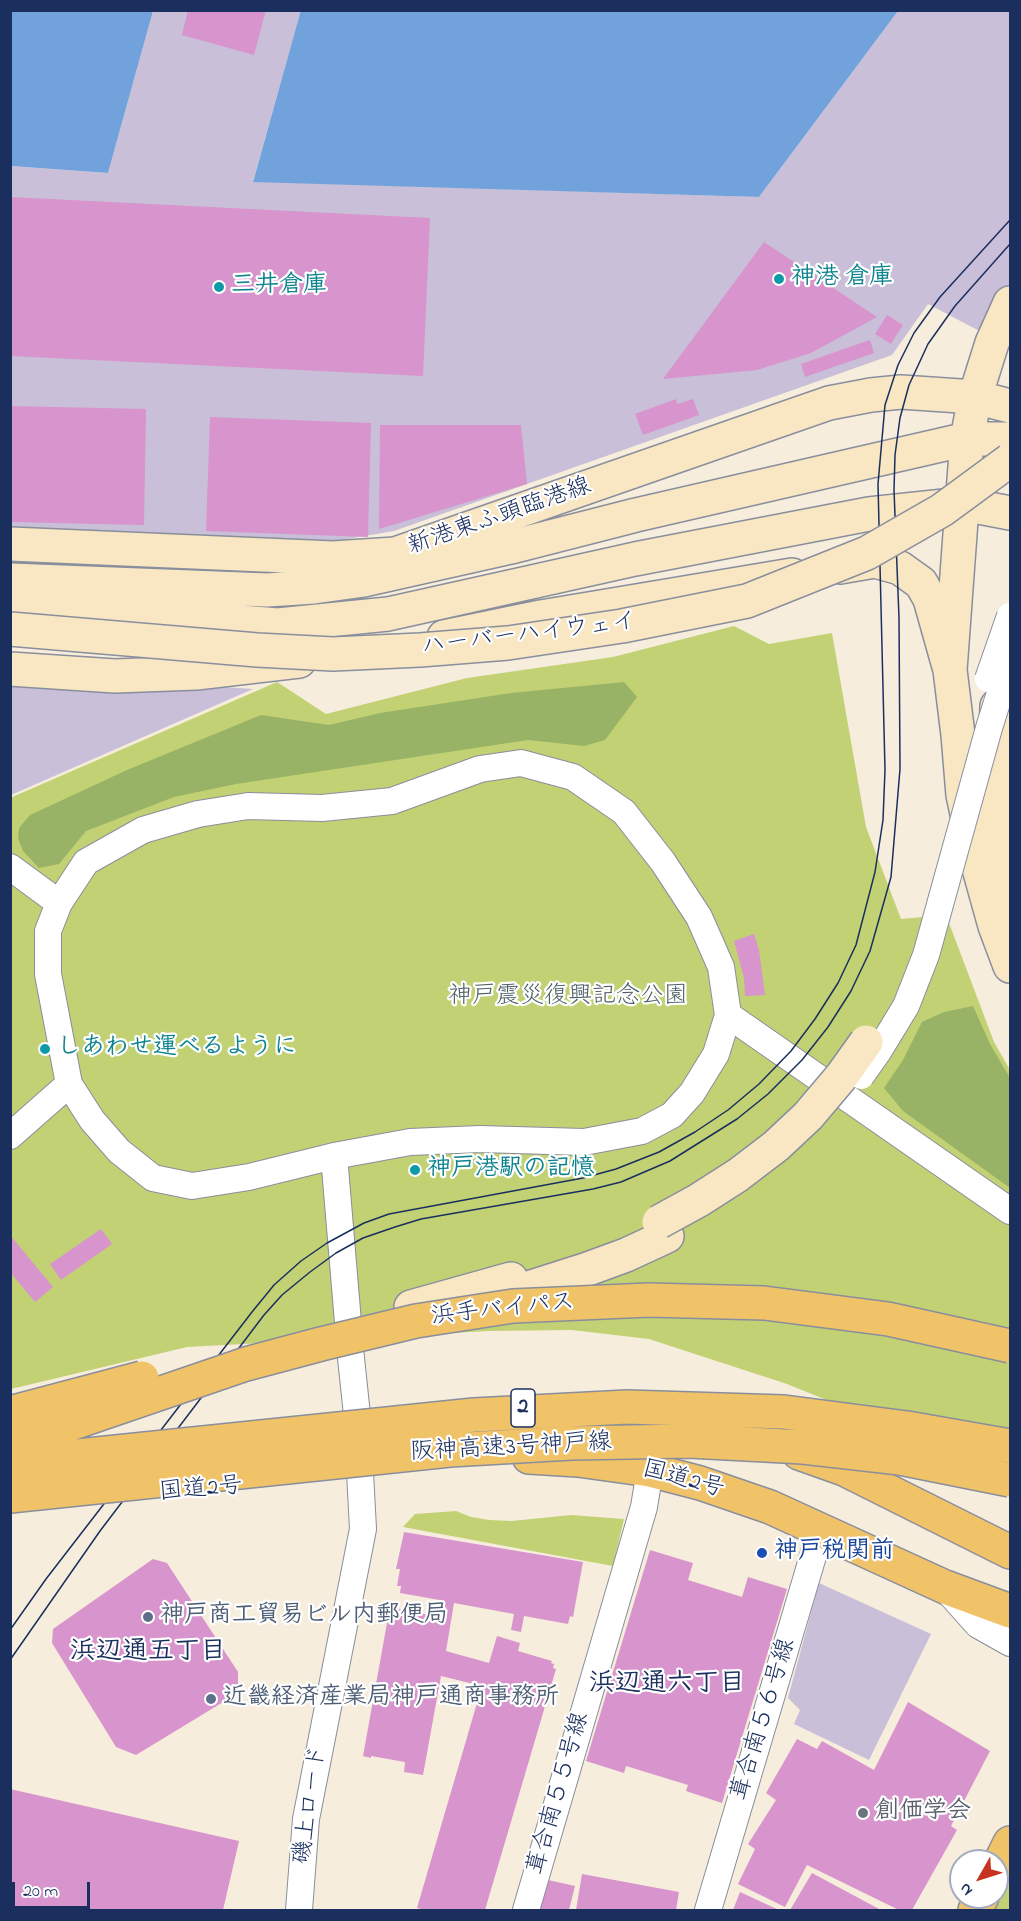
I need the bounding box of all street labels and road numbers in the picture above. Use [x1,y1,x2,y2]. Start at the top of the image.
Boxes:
street label: 新港東ふ頭臨港線 [405,473,595,563]
street label: ハーバーハイウェイ [420,609,638,663]
street label: 浜手バイパス [430,1289,576,1333]
road number: 2 [511,1389,535,1427]
street label: 阪神高速3号神戸線 [409,1429,613,1469]
street label: 国道2号 [639,1456,727,1506]
street label: 国道2号 [158,1473,244,1509]
street label: 葺合南５６号線 [727,1635,803,1805]
street label: 葺合南５５号線 [523,1709,597,1879]
street label: 磯上ロード [289,1744,335,1866]

